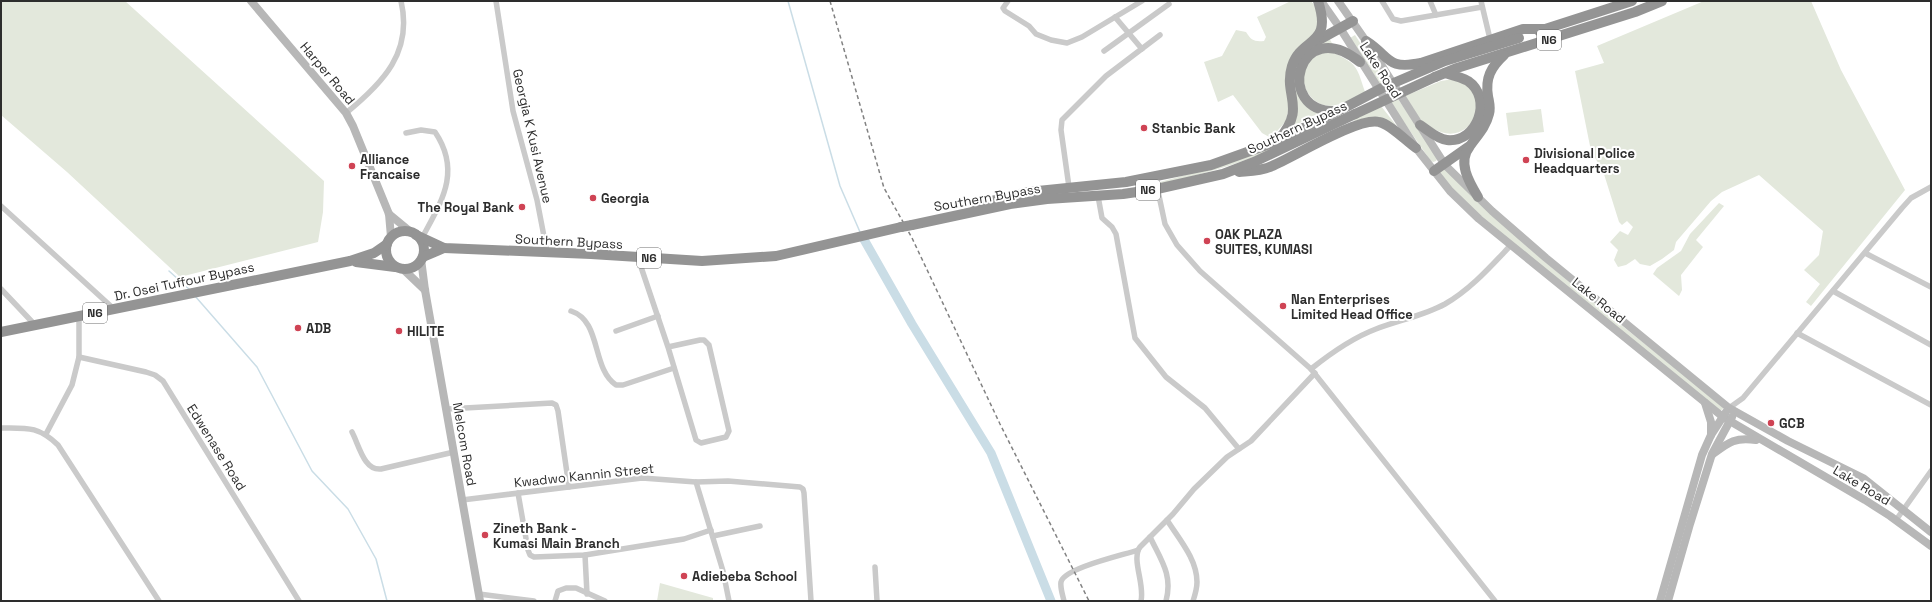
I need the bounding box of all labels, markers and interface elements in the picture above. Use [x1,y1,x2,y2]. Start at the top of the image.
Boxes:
road number: N6 [1537,30,1561,50]
street label: Harper Road [296,38,359,108]
street label: Lake Road [1356,39,1405,102]
street label: Georgia K Kusi Avenue [509,67,556,205]
street label: Southern Bypass [1245,97,1350,158]
place label: Stanbic Bank [1152,120,1236,137]
marker: Stanbic Bank [1139,123,1149,133]
place label: Divisional Police Headquarters [1534,145,1635,177]
place label: Alliance Francaise [360,151,420,183]
marker: Divisional Police Headquarters [1521,155,1531,165]
marker: Alliance Francaise [347,161,357,171]
street label: Southern Bypass [932,180,1042,215]
road number: N6 [1136,180,1160,200]
place label: Georgia [601,190,650,207]
marker: Georgia [588,193,598,203]
place label: The Royal Bank [418,199,515,216]
marker: The Royal Bank [517,202,527,212]
place label: OAK PLAZA SUITES, KUMASI [1215,226,1312,258]
street label: Southern Bypass [515,230,623,253]
marker: OAK PLAZA SUITES, KUMASI [1202,236,1212,246]
road number: N6 [637,248,661,268]
street label: Dr. Osei Tuffour Bypass [112,258,256,305]
street label: Lake Road [1568,274,1629,327]
place label: Nan Enterprises Limited Head Office [1291,291,1413,323]
marker: Nan Enterprises Limited Head Office [1278,301,1288,311]
road number: N6 [83,303,107,323]
place label: ADB [306,320,332,337]
marker: ADB [293,323,303,333]
place label: HILITE [407,323,444,340]
marker: HILITE [394,326,404,336]
street label: Edwenase Road [183,401,250,494]
street label: Melcom Road [449,401,480,487]
place label: GCB [1779,415,1805,432]
marker: GCB [1766,418,1776,428]
street label: Kwadwo Kannin Street [513,460,655,491]
street label: Lake Road [1830,462,1894,509]
place label: Zineth Bank - Kumasi Main Branch [493,520,620,552]
marker: Zineth Bank - Kumasi Main Branch [480,530,490,540]
place label: Adiebeba School [692,568,797,585]
marker: Adiebeba School [679,571,689,581]

